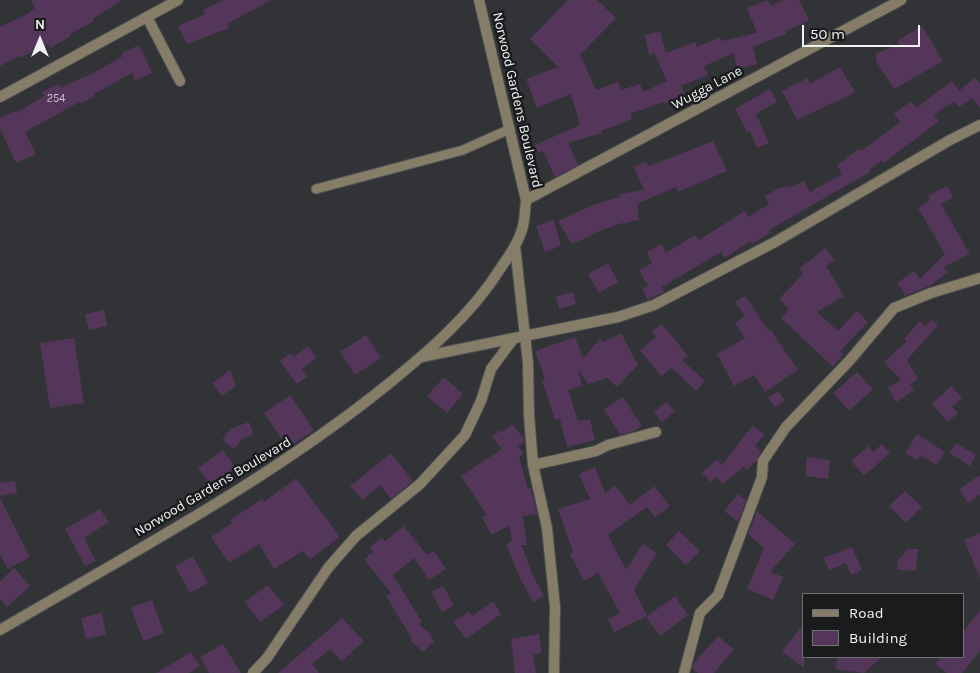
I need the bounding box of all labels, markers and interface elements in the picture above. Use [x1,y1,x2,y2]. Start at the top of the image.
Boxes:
street label: Norwood Gardens Boulevard [489,11,545,189]
north arrow [15,15,65,65]
scale bar [805,15,922,47]
text: N [35,16,45,33]
text: 50 m [810,25,845,43]
street label: Wugga Lane [669,62,745,114]
house number: 254 [47,92,65,106]
street label: Norwood Gardens Boulevard [132,434,294,540]
legend [802,593,965,658]
text: Road [849,604,884,622]
text: Building [849,629,907,647]

